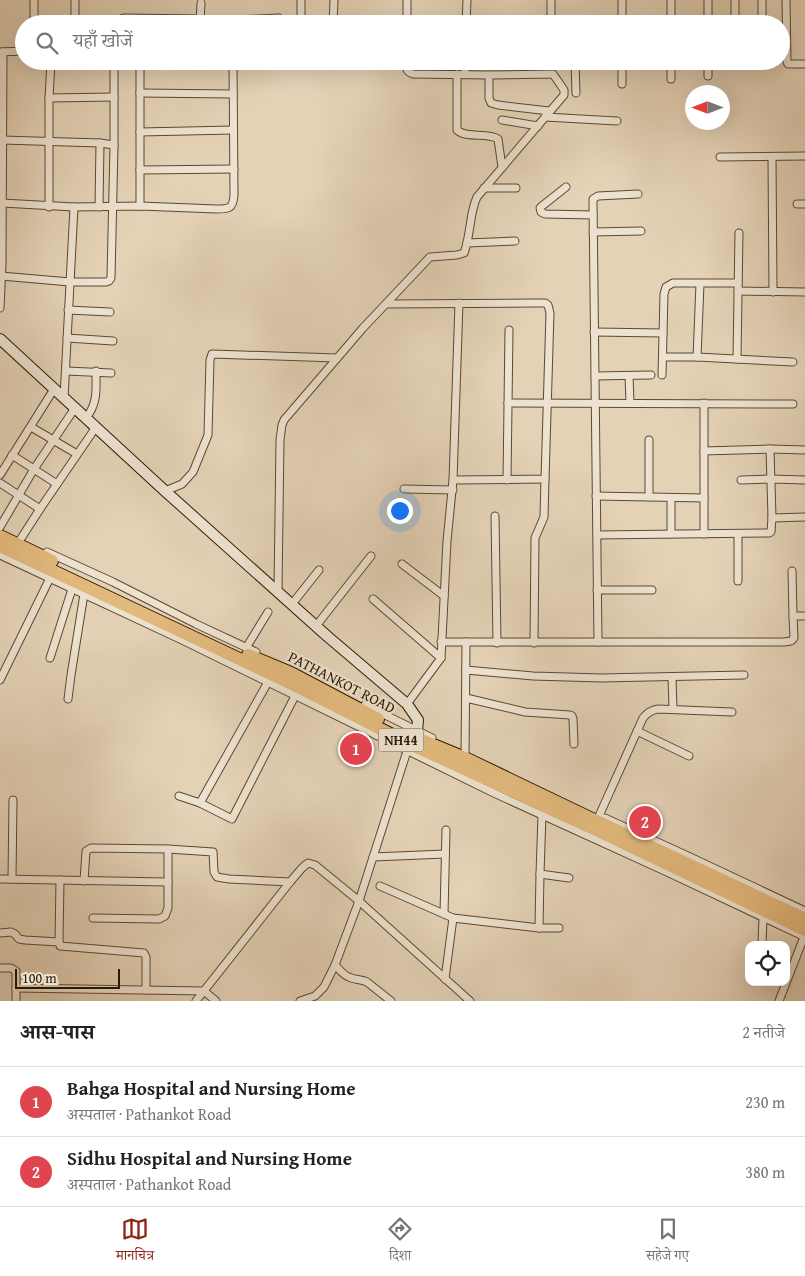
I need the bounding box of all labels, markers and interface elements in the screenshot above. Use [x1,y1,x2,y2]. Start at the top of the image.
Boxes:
search box [15,15,790,70]
text: यहाँ खोजें [73,26,133,54]
icon: search [33,29,61,57]
north arrow [685,85,730,130]
your location [387,498,413,524]
street label: PATHANKOT ROAD [285,646,399,718]
road number: NH44 [378,728,424,752]
pin: 1 [340,730,372,768]
pin: 2 [629,803,661,841]
map controls [745,941,790,986]
button: locate [745,941,790,986]
scale bar [15,966,120,989]
text: 100 m [22,968,57,988]
text: आस-पास [20,1016,94,1047]
text: 2 नतीजे [742,1020,785,1044]
text: Bahga Hospital and Nursing Home [67,1074,356,1102]
text: 1 [32,1090,40,1114]
text: 230 m [745,1090,785,1114]
text: अस्पताल · Pathankot Road [67,1102,231,1126]
text: Sidhu Hospital and Nursing Home [67,1144,352,1172]
text: 2 [32,1160,40,1184]
text: 380 m [745,1160,785,1184]
text: अस्पताल · Pathankot Road [67,1172,231,1196]
tab: मानचित्र [116,1215,154,1269]
tab: दिशा [386,1215,414,1269]
tab: सहेजे गए [646,1215,689,1269]

